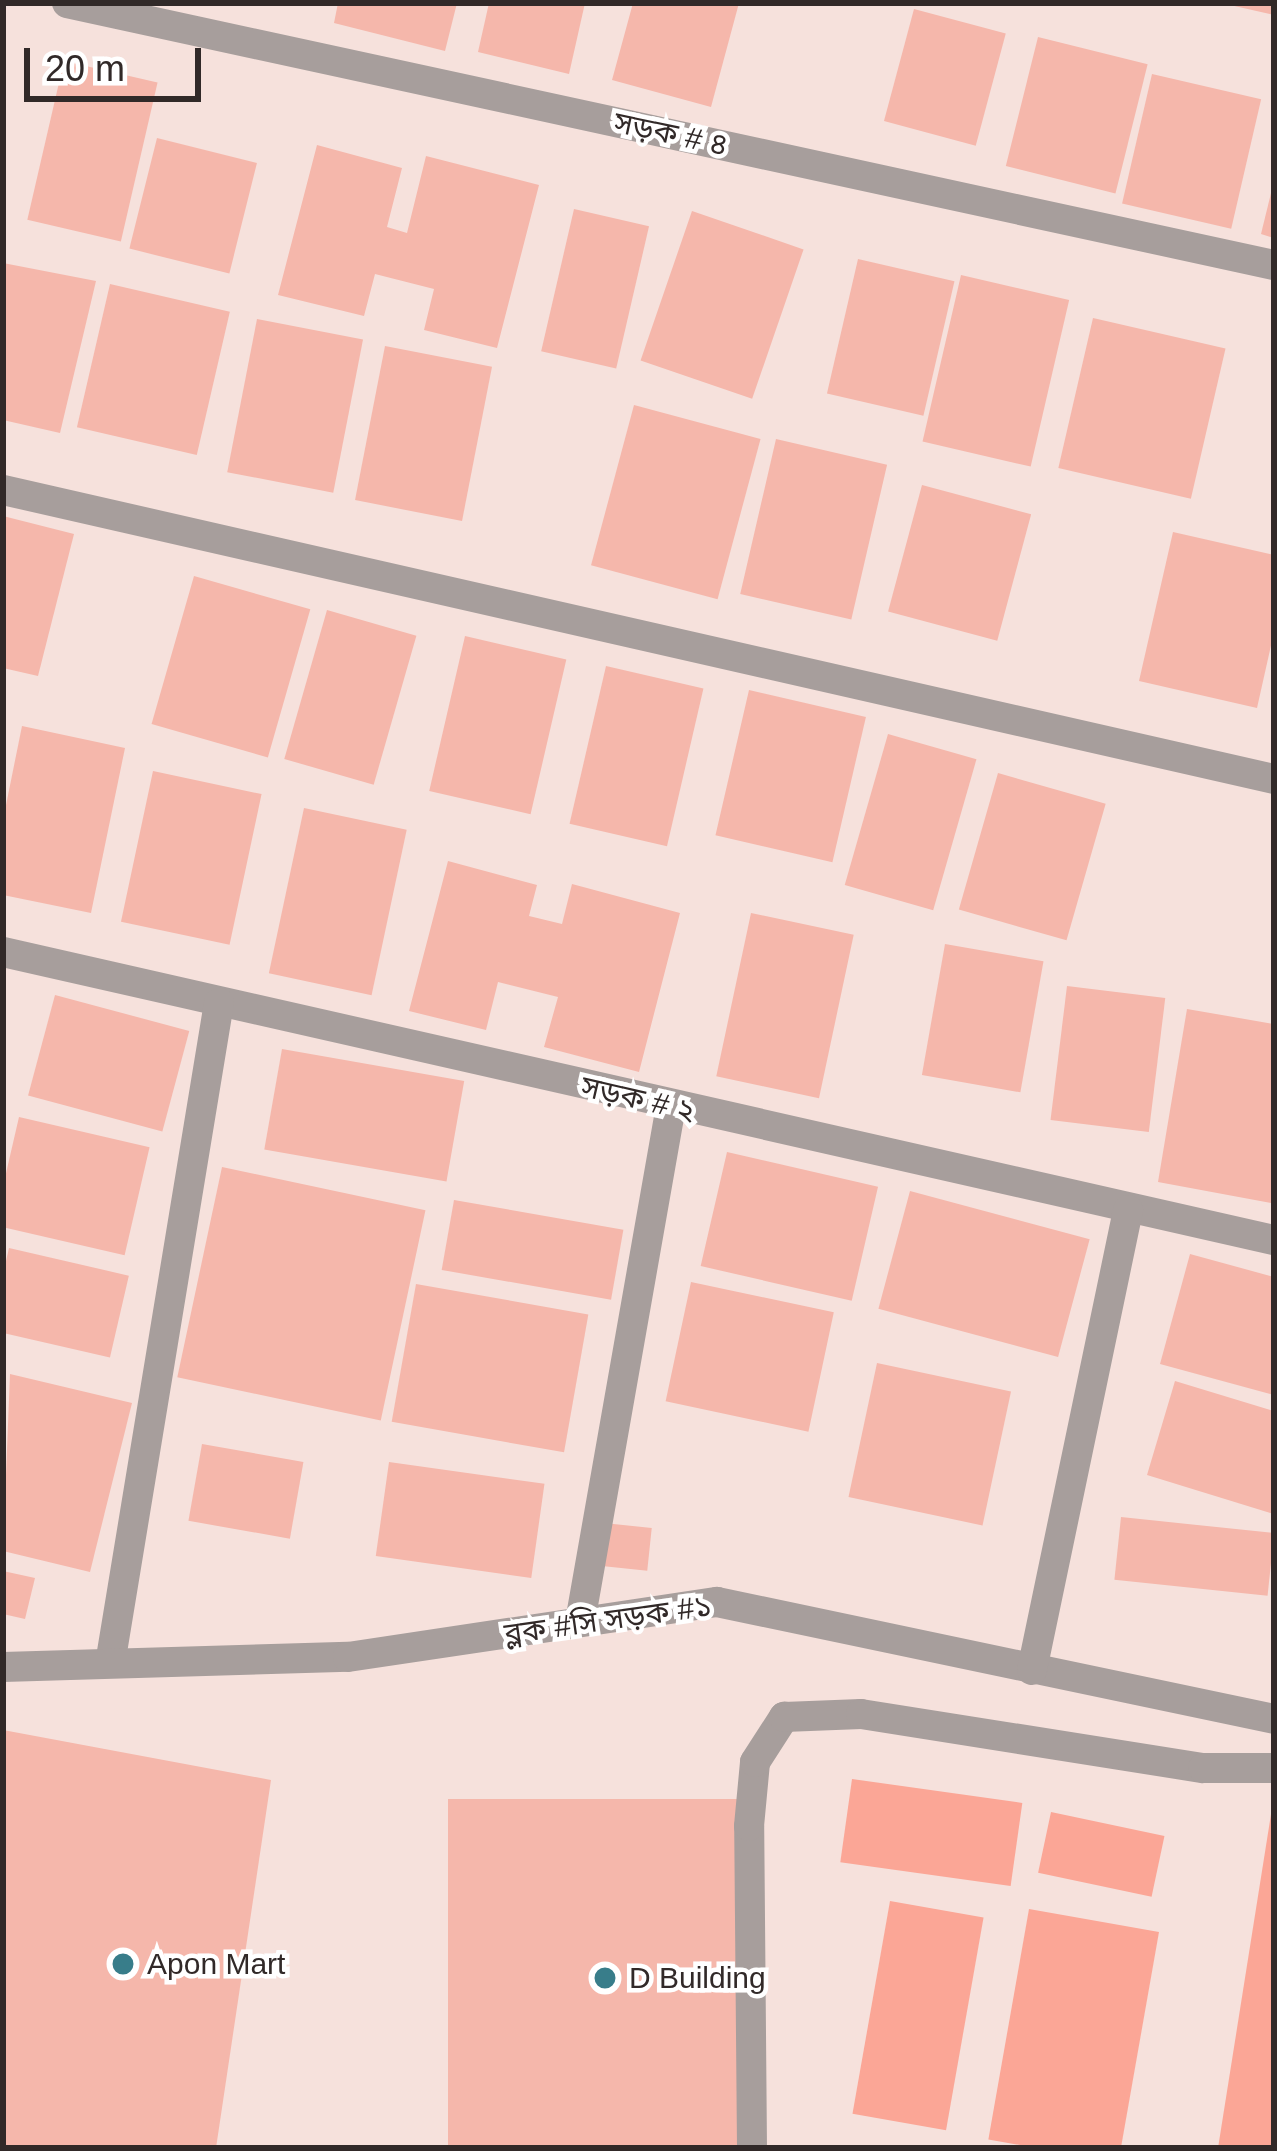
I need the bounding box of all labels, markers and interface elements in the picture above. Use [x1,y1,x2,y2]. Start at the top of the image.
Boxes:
scale bar [30,24,207,98]
text: 20 m [45,48,125,89]
street label: সড়ক # ৪ [611,104,731,164]
street label: সড়ক # ২ [578,1068,698,1130]
street label: ব্লক #সি সড়ক #১ [502,1588,714,1652]
place label: Apon Mart [147,1946,285,1982]
marker: Apon Mart [110,1951,136,1977]
place label: D Building [629,1960,766,1996]
marker: D Building [592,1965,618,1991]

